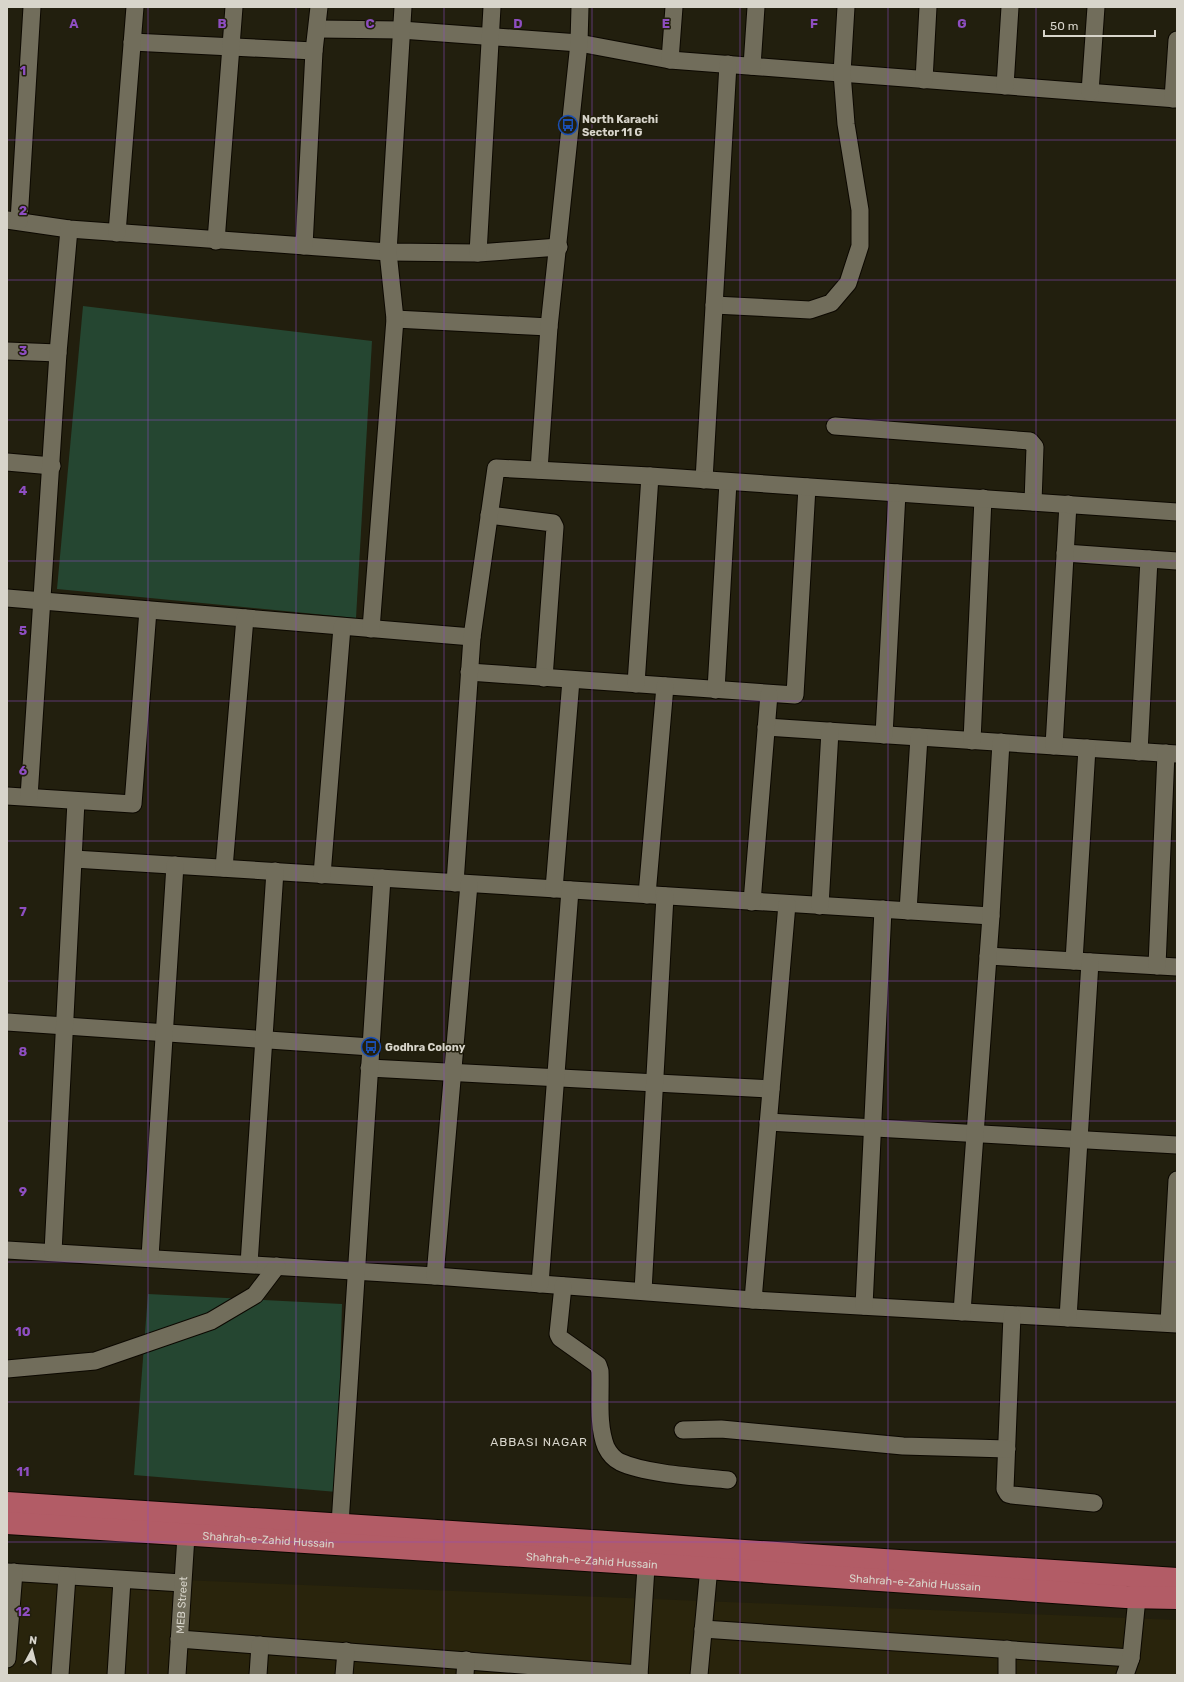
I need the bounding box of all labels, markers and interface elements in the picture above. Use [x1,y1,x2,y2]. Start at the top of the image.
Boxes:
scale bar [1044,12,1155,38]
text: A [69,16,79,31]
text: B [217,16,227,31]
text: C [365,16,375,31]
text: D [513,16,523,31]
text: E [662,16,670,31]
text: F [810,16,818,31]
text: G [957,16,967,31]
text: 50 m [1050,19,1078,33]
text: 1 [20,63,26,78]
place label: North Karachi Sector 11 G [582,113,658,139]
bus stop icon: North Karachi Sector 11 G [557,114,579,136]
text: 2 [19,203,27,218]
text: 3 [19,343,28,358]
text: 4 [19,483,28,498]
text: 5 [19,623,27,638]
text: 6 [19,763,28,778]
text: 7 [19,904,27,919]
bus stop icon: Godhra Colony [360,1036,382,1058]
place label: Godhra Colony [385,1041,466,1054]
text: 8 [19,1044,28,1059]
text: 9 [19,1184,27,1199]
text: 10 [15,1324,31,1339]
district label: ABBASI NAGAR [490,1435,588,1449]
text: 11 [17,1464,29,1479]
street label: Shahrah-e-Zahid Hussain [202,1530,335,1551]
street label: Shahrah-e-Zahid Hussain [525,1550,658,1572]
street label: Shahrah-e-Zahid Hussain [849,1572,981,1594]
street label: MEB Street [174,1575,190,1634]
text: 12 [16,1604,30,1619]
north arrow [12,1630,52,1670]
text: N [28,1634,38,1648]

